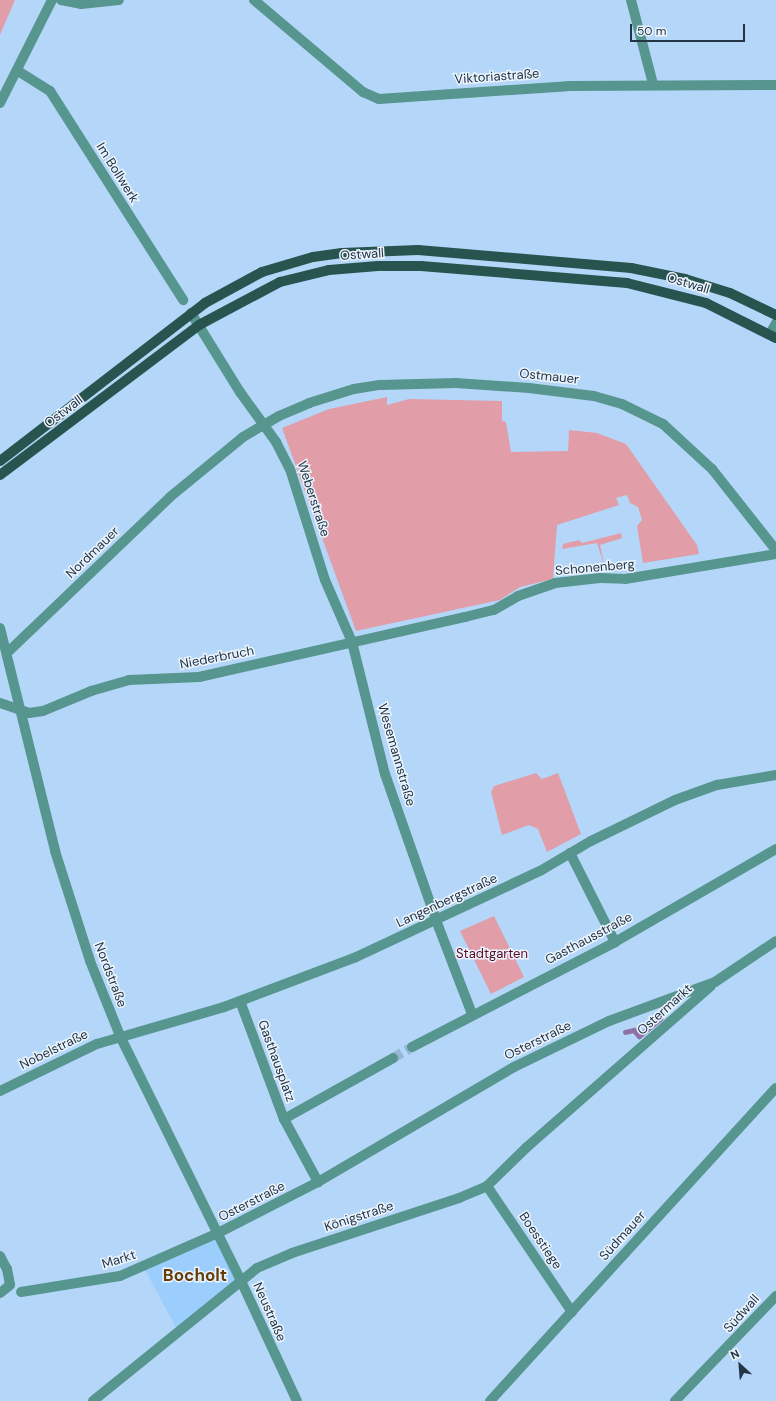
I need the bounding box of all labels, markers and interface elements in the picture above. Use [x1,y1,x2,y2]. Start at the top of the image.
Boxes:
scale bar [632,16,747,42]
text: 50 m [637,23,666,39]
street label: Viktoriastraße [454,66,540,88]
street label: Im Bollwerk [92,140,142,206]
street label: Ostwall [340,246,384,264]
street label: Ostwall [665,270,711,298]
street label: Ostmauer [519,366,579,388]
street label: Ostwall [42,393,86,431]
street label: Weberstraße [293,459,333,539]
street label: Nordmauer [63,524,123,582]
street label: Schonenberg [555,557,635,579]
street label: Niederbruch [179,643,255,673]
street label: Wesemannstraße [374,702,418,808]
street label: Langenbergstraße [394,871,500,931]
street label: Gasthausstraße [543,910,635,968]
street label: Nordstraße [90,940,130,1010]
park label: Stadtgarten [456,946,528,962]
street label: Ostermarkt [634,981,696,1039]
street label: Gasthausplatz [254,1018,298,1104]
street label: Osterstraße [502,1018,574,1064]
street label: Nobelstraße [17,1027,91,1073]
street label: Osterstraße [216,1179,288,1225]
street label: Königstraße [322,1199,396,1235]
street label: Südmauer [597,1208,649,1264]
street label: Boesstiege [515,1209,565,1273]
street label: Markt [100,1248,138,1272]
district label: Bocholt [163,1266,227,1286]
street label: Neustraße [249,1280,289,1344]
street label: Südwall [721,1292,763,1336]
north arrow [720,1345,760,1385]
text: N [728,1346,741,1362]

